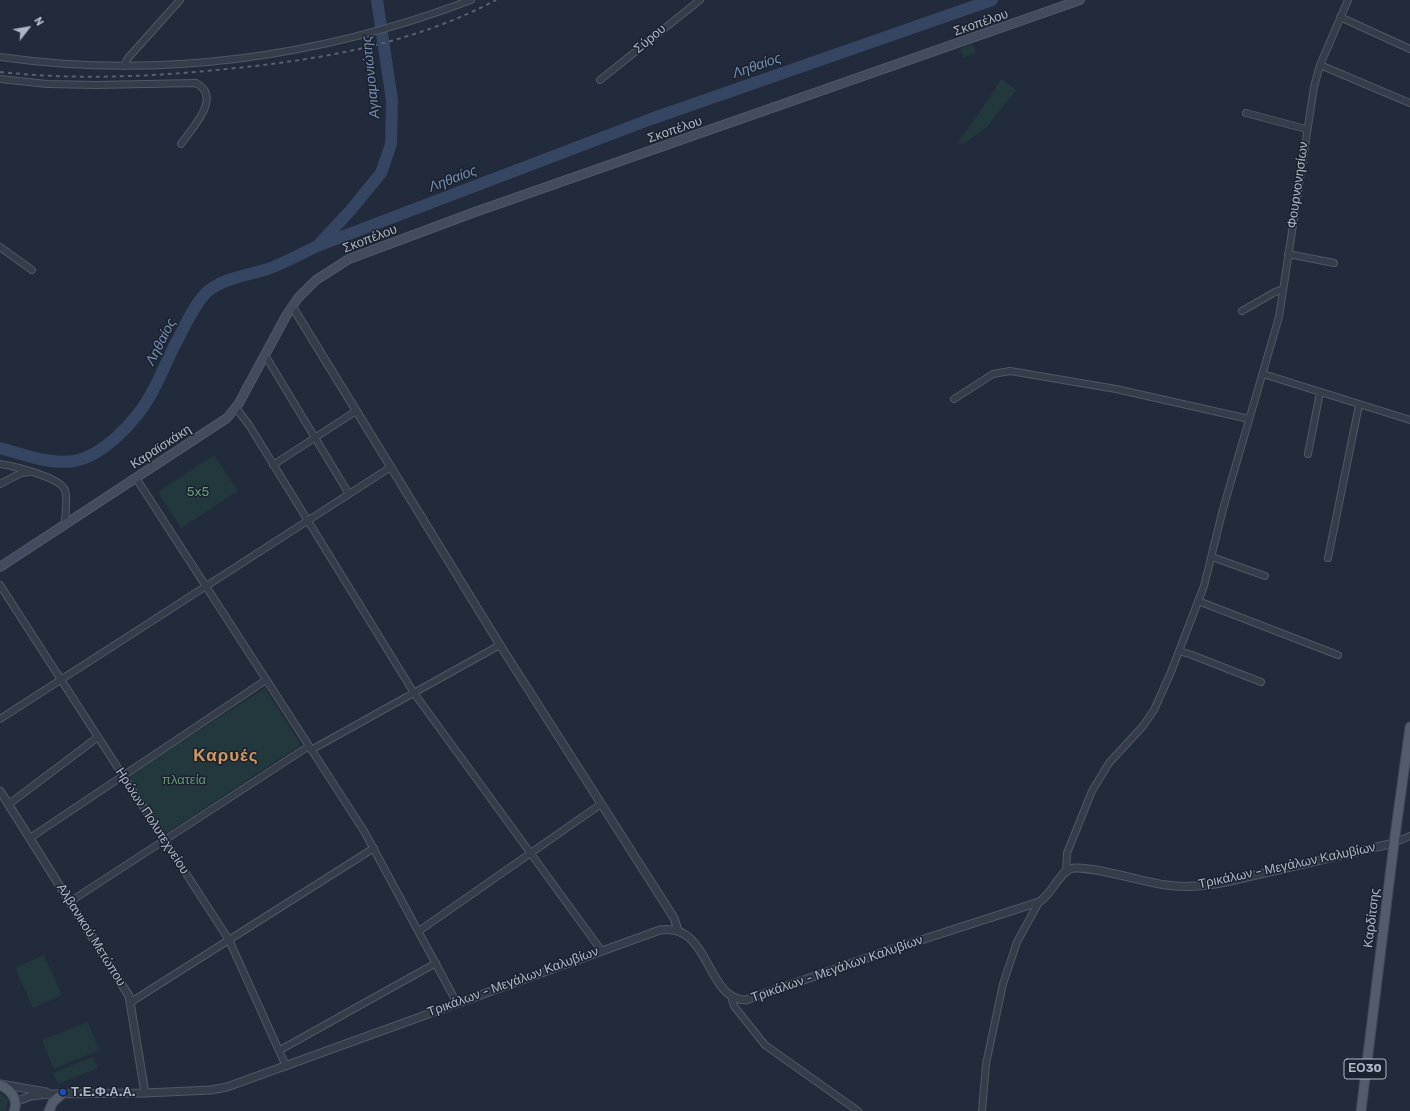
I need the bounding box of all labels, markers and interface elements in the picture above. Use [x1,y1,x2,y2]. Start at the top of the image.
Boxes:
street label: Σκοπέλου [952,6,1010,40]
north arrow [8,8,48,48]
text: N [31,15,46,28]
street label: Σύρου [631,21,669,57]
water label: Αγιαμονιώτης [358,35,384,119]
water label: Ληθαίος [730,50,784,82]
street label: Σκοπέλου [646,113,704,147]
street label: Φουρνονησίων [1284,141,1312,229]
water label: Ληθαίος [426,162,480,196]
street label: Σκοπέλου [341,222,399,256]
water label: Ληθαίος [142,316,180,368]
street label: Καραϊσκάκη [128,422,194,472]
park label: 5x5 [187,484,209,500]
district label: Καρυές [193,746,259,766]
street label: Ηρώων Πολυτεχνείου [112,765,192,877]
park label: πλατεία [162,772,206,788]
street label: Τρικάλων - Μεγάλων Καλυβίων [1197,840,1377,892]
street label: Αλβανικού Μετώπου [53,881,129,989]
street label: Καρδίτσης [1361,887,1383,949]
street label: Τρικάλων - Μεγάλων Καλυβίων [749,932,925,1006]
street label: Τρικάλων - Μεγάλων Καλυβίων [425,944,601,1020]
road number: ΕΟ30 [1344,1059,1386,1079]
place label: Τ.Ε.Φ.Α.Α. [71,1084,136,1100]
marker: Τ.Ε.Φ.Α.Α. [58,1087,68,1097]

